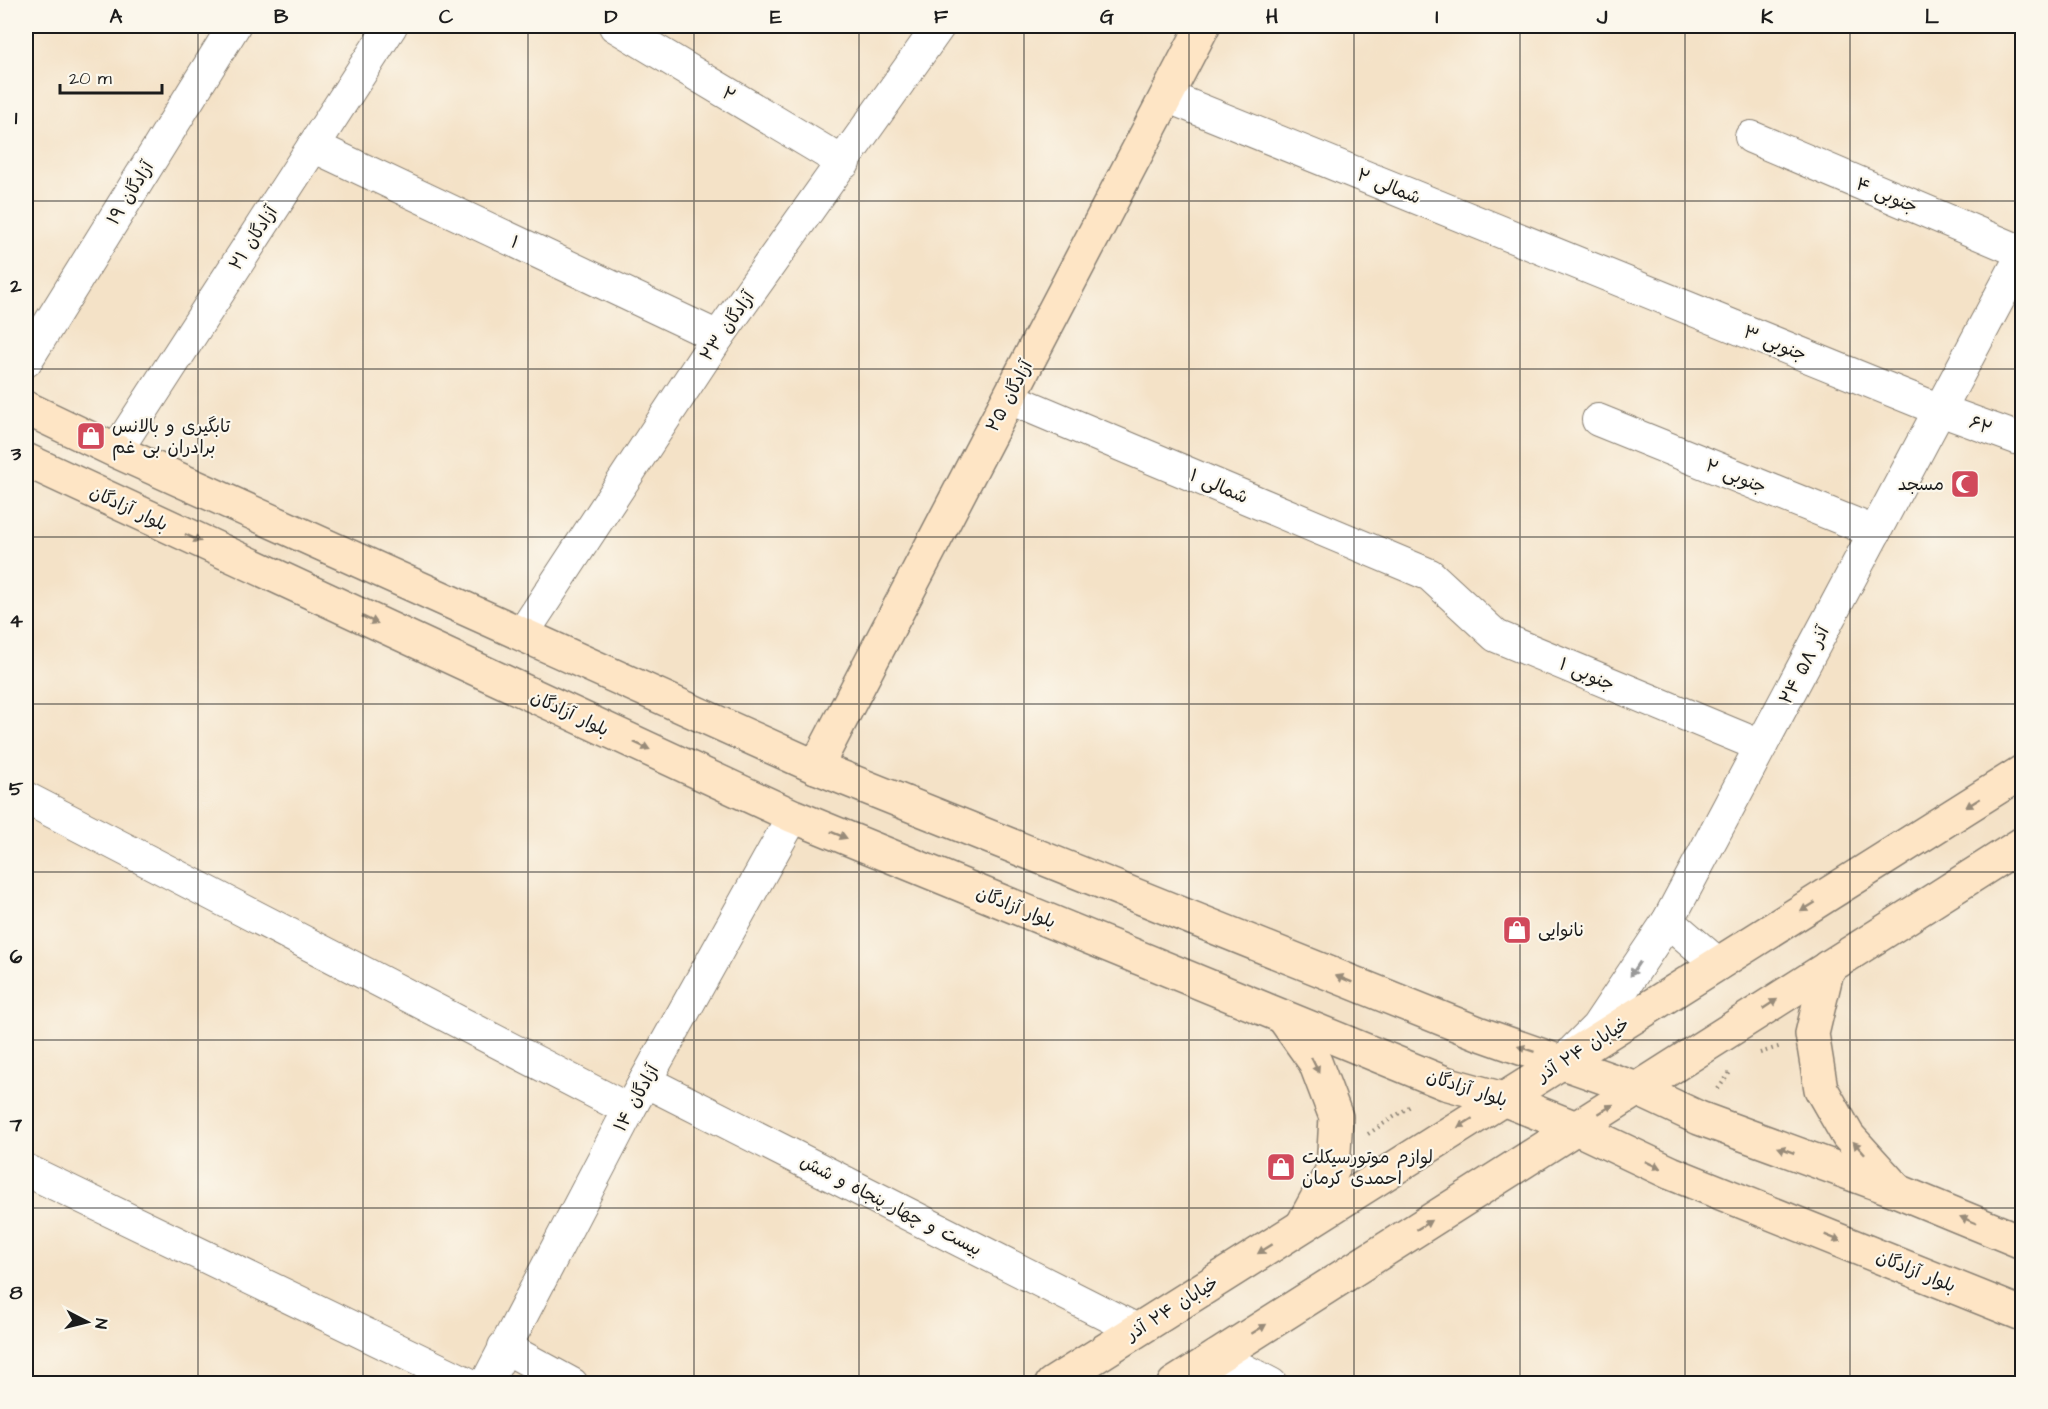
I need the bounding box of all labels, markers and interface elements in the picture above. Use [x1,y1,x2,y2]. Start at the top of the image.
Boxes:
text: A [110,3,123,31]
text: B [274,3,289,31]
text: C [439,3,454,31]
text: D [605,3,618,31]
text: E [770,3,782,31]
text: F [934,3,949,31]
text: G [1100,3,1114,31]
text: H [1266,3,1278,31]
text: I [1435,3,1439,31]
text: J [1596,3,1608,31]
text: K [1761,3,1774,31]
text: L [1925,3,1939,31]
scale bar [60,57,162,95]
text: 20 m [69,66,112,91]
street label: ۲ [717,81,740,108]
text: 1 [15,104,18,132]
street label: آزادگان ۱۹ [101,155,161,230]
street label: ۲ شمالی [1353,162,1425,211]
street label: ۴ جنوبی [1852,171,1921,220]
street label: آزادگان ۲۱ [223,200,284,275]
street label: ۱ [507,230,523,255]
text: 2 [9,272,22,300]
street label: آزادگان ۲۳ [694,285,762,366]
street label: ۳ جنوبی [1740,320,1810,367]
street label: آزادگان ۲۵ [980,355,1039,436]
street label: ۶۲ [1966,410,1996,441]
place label: تابگیری و بالانس برادران بی غم [112,414,231,461]
shop icon: تابگیری و بالانس برادران بی غم [75,420,107,452]
text: 3 [10,440,22,468]
street label: ۲ جنوبی [1702,453,1770,500]
street label: ۱ شمالی [1186,463,1252,510]
mosque icon: مسجد [1949,468,1981,500]
place label: مسجد [1898,472,1944,497]
street label: بلوار آزادگان [86,479,172,537]
one-way arrow [184,533,201,542]
text: 4 [9,607,23,635]
one-way arrow [361,615,378,624]
street label: ۲۴ آذر ۵۸ [1773,620,1836,709]
street label: ۱ جنوبی [1555,652,1618,697]
street label: بلوار آزادگان [527,684,613,742]
one-way arrow [633,741,651,751]
text: 5 [9,775,24,803]
one-way arrow [1965,797,1981,808]
one-way arrow [830,831,848,840]
street label: بلوار آزادگان [972,880,1059,935]
one-way arrow [1800,901,1816,912]
shop icon: نانوایی [1501,914,1533,946]
place label: نانوایی [1538,918,1585,943]
text: 6 [10,943,23,971]
one-way arrow [1629,961,1641,977]
one-way arrow [1335,974,1353,984]
one-way arrow [1762,999,1779,1010]
street label: خیابان ۲۴ آذر [1531,1011,1634,1089]
one-way arrow [1517,1044,1535,1053]
one-way arrow [1310,1057,1319,1074]
street label: آزادگان ۱۴ [608,1059,666,1136]
street label: بلوار آزادگان [1423,1064,1510,1113]
one-way arrow [1598,1104,1614,1115]
text: 7 [9,1111,23,1139]
one-way arrow [1457,1117,1474,1128]
one-way arrow [1853,1141,1866,1156]
place label: لوازم موتورسیکلت احمدی کرمان [1302,1145,1433,1191]
one-way arrow [1777,1145,1795,1154]
street label: بیست و چهار پنجاه و شش [796,1149,986,1262]
shop icon: لوازم موتورسیکلت احمدی کرمان [1265,1151,1297,1183]
one-way arrow [1644,1160,1661,1169]
one-way arrow [1959,1215,1977,1225]
one-way arrow [1416,1219,1432,1230]
one-way arrow [1825,1233,1843,1243]
one-way arrow [1257,1243,1273,1254]
street label: بلوار آزادگان [1872,1244,1959,1299]
street label: خیابان ۲۴ آذر [1120,1270,1223,1348]
text: 8 [10,1279,23,1307]
north arrow [57,1292,117,1352]
text: N [89,1317,112,1330]
one-way arrow [1251,1324,1267,1335]

